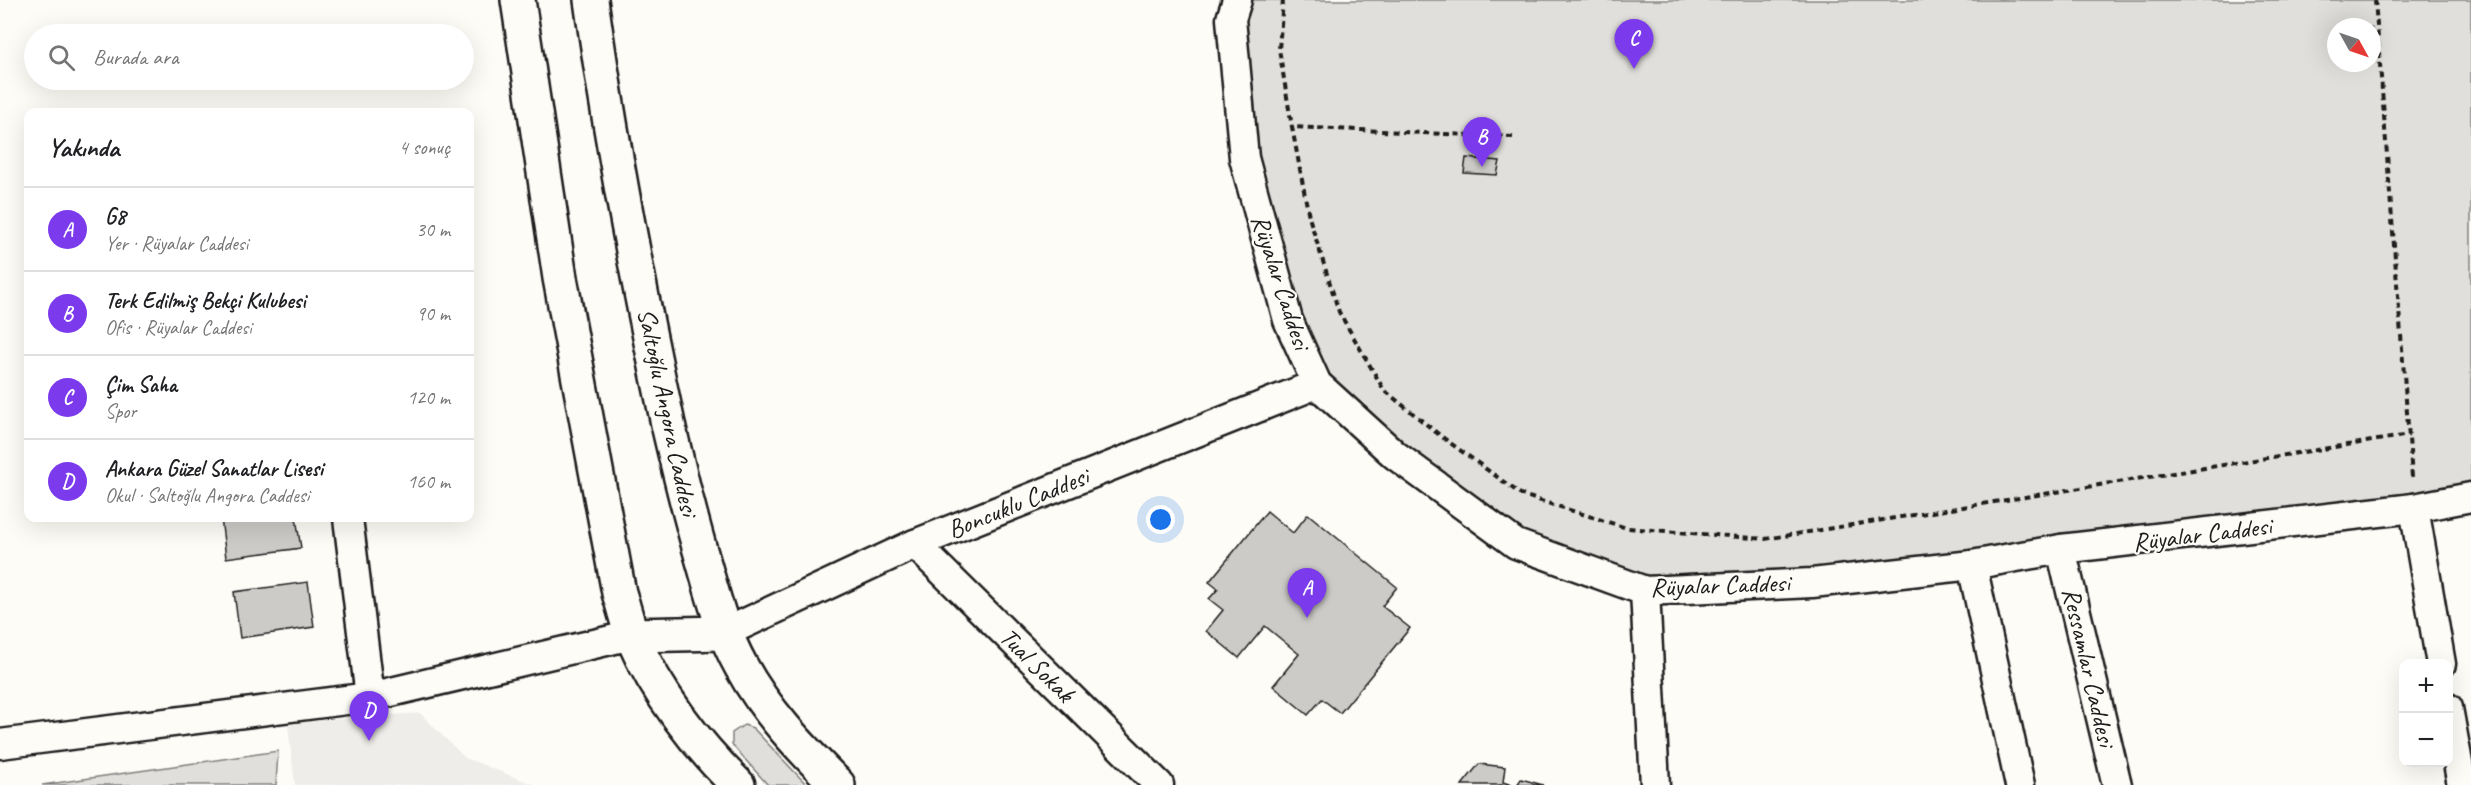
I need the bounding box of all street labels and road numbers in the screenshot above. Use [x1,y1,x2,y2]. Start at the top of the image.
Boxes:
street label: Rüyalar Caddesi [1244,211,1319,356]
street label: Saltoğlu Angora Caddesi [630,305,707,522]
street label: Boncuklu Caddesi [943,459,1096,546]
street label: Rüyalar Caddesi [2131,509,2276,559]
street label: Rüyalar Caddesi [1650,566,1793,604]
street label: Ressamlar Caddesi [2055,584,2124,753]
street label: Tual Sokak [993,621,1083,711]

